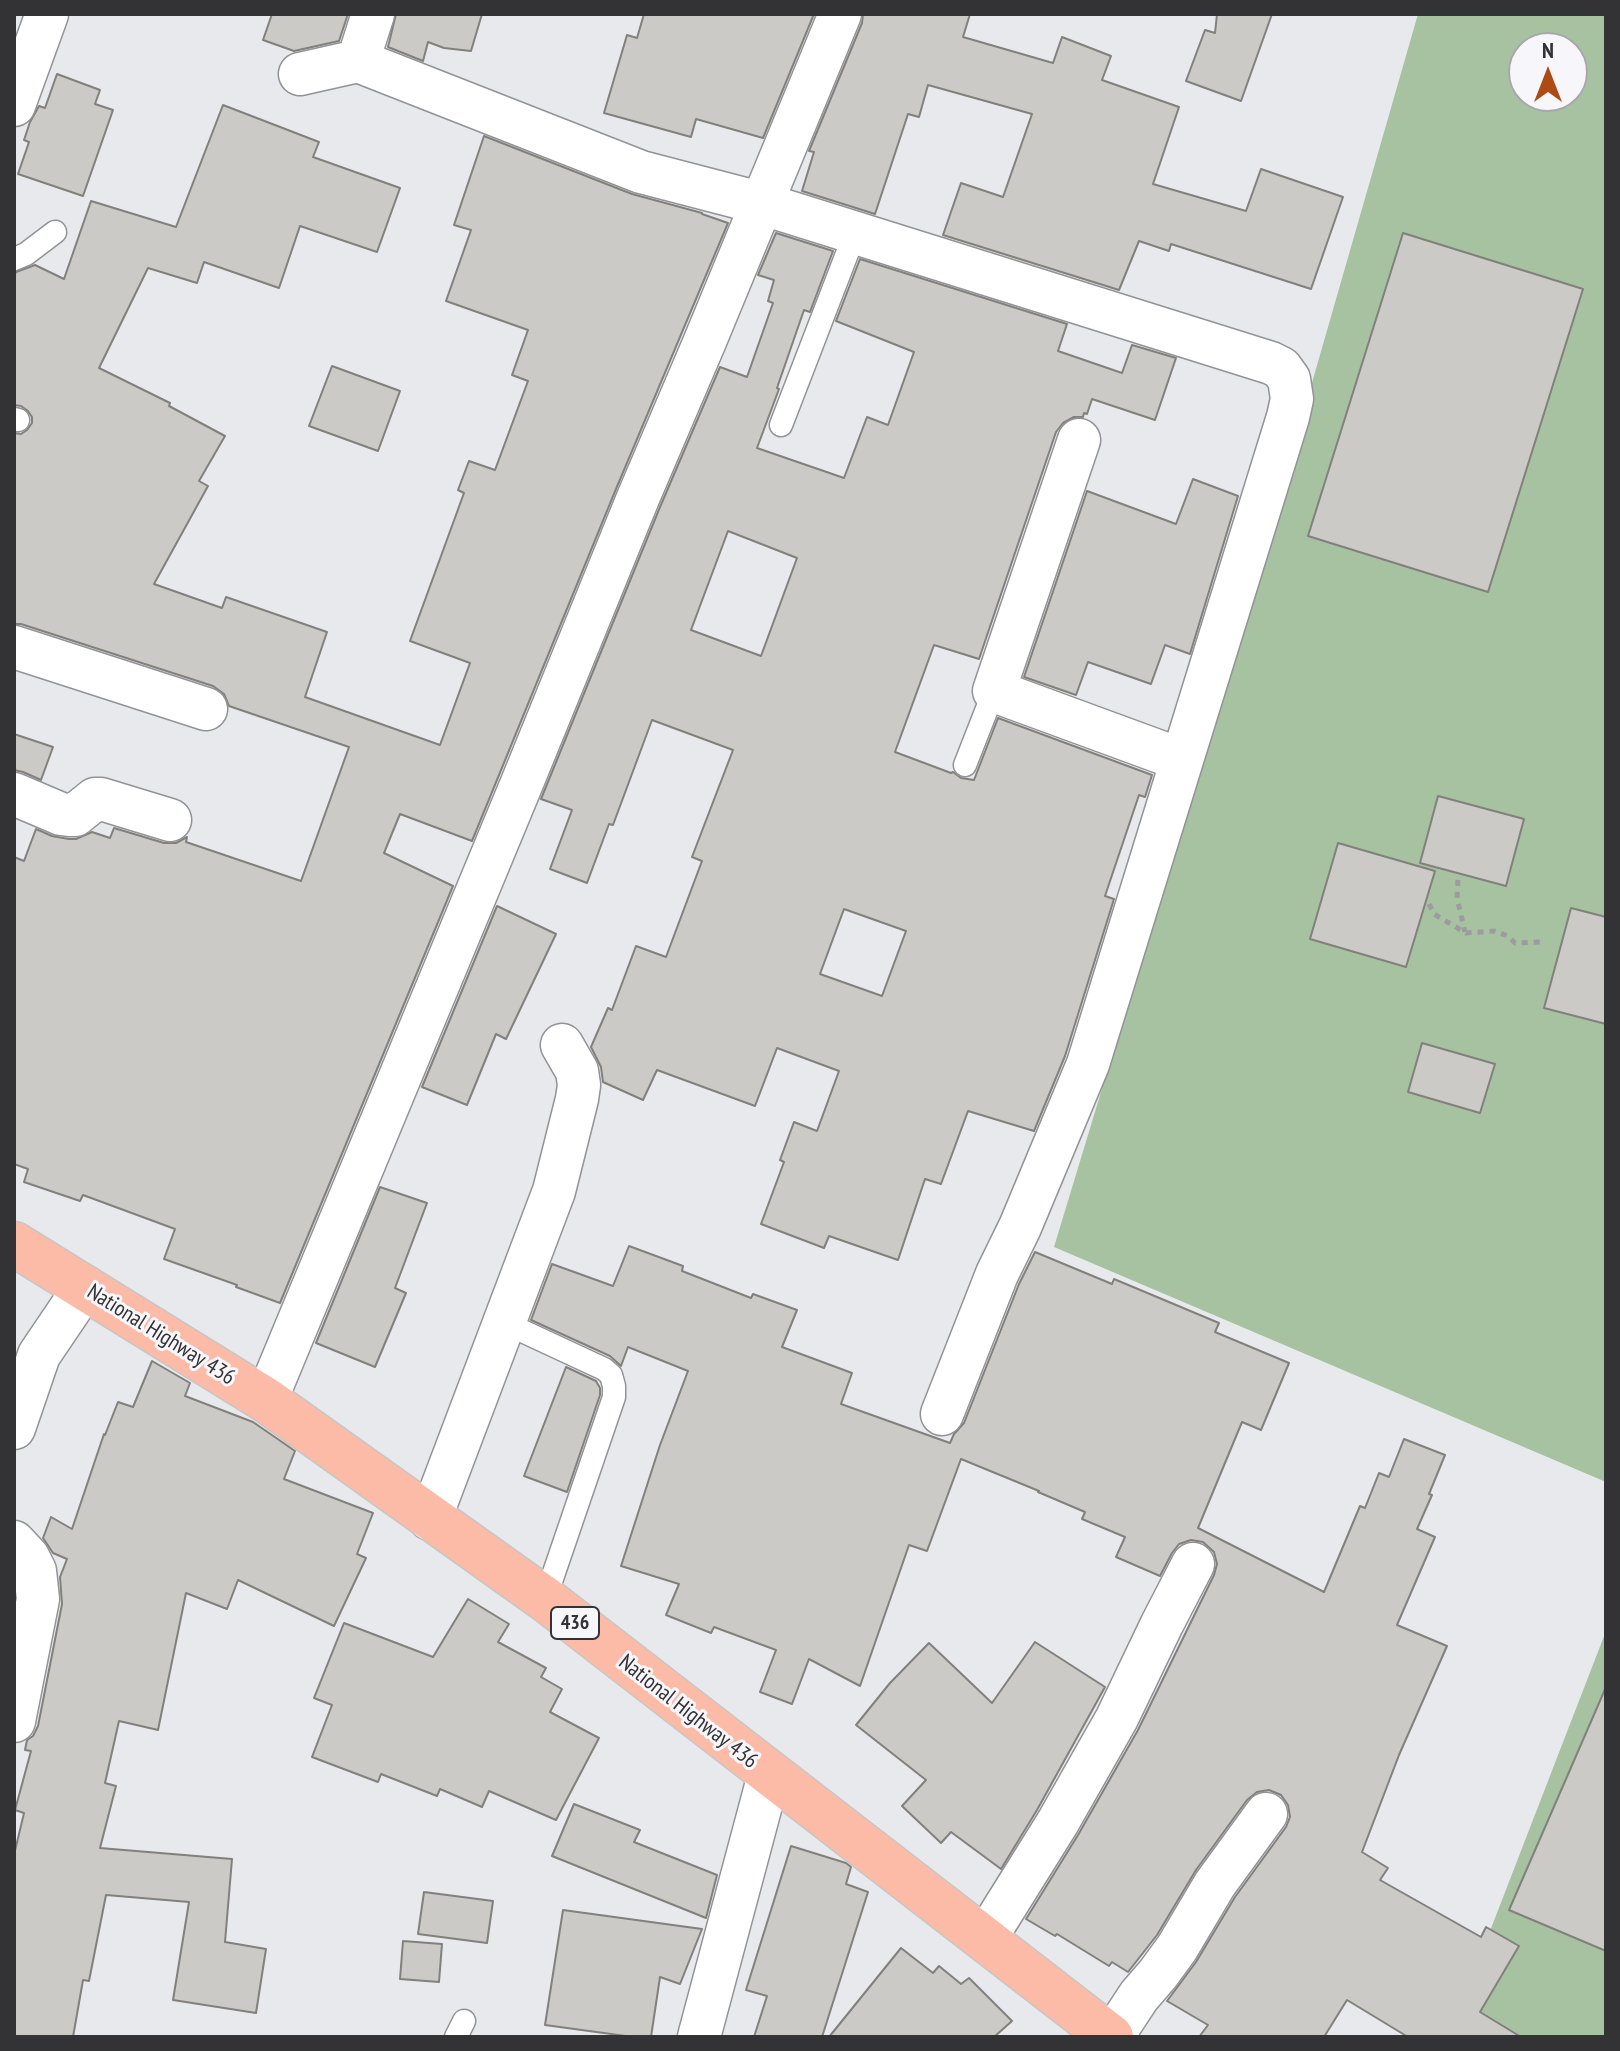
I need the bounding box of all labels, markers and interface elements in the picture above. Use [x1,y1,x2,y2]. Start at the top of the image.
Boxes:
north arrow [1508,32,1588,112]
text: N [1542,36,1554,64]
street label: National Highway 436 [82,1279,240,1391]
road number: 436 [551,1607,599,1639]
street label: National Highway 436 [613,1649,763,1775]

